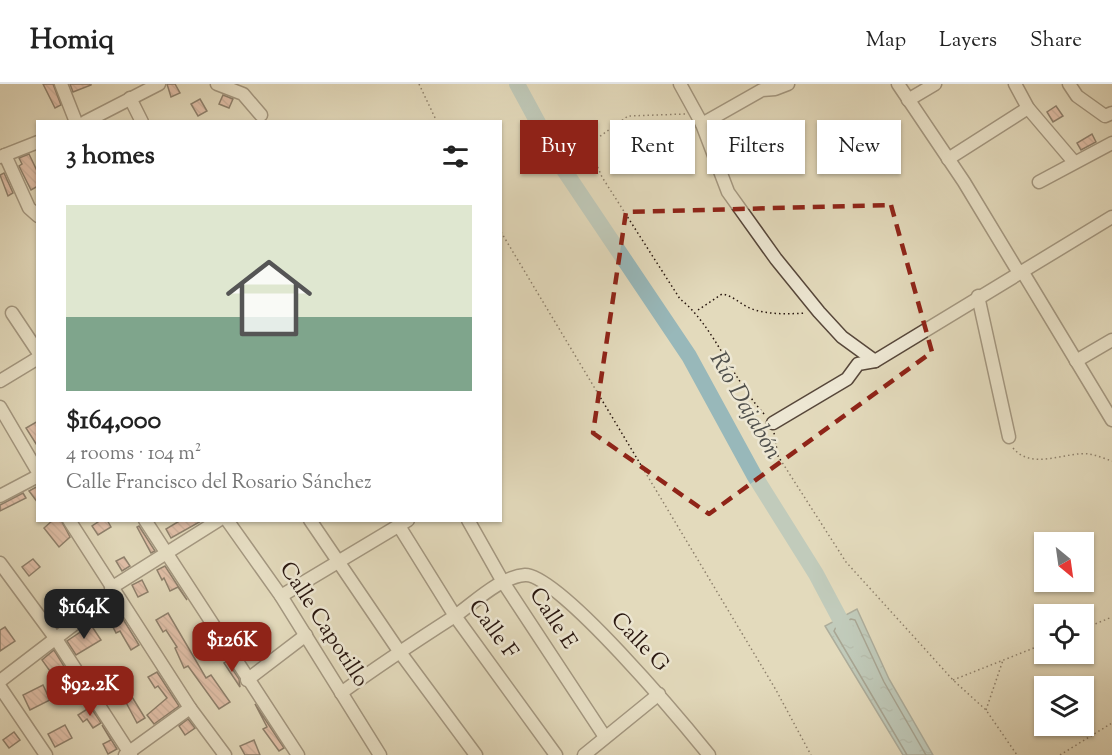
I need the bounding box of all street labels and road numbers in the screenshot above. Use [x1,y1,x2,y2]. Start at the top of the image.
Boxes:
street label: Calle Capotillo [270,556,376,694]
street label: Calle E [520,582,584,656]
street label: Calle F [459,594,525,666]
street label: Calle G [602,606,676,680]

